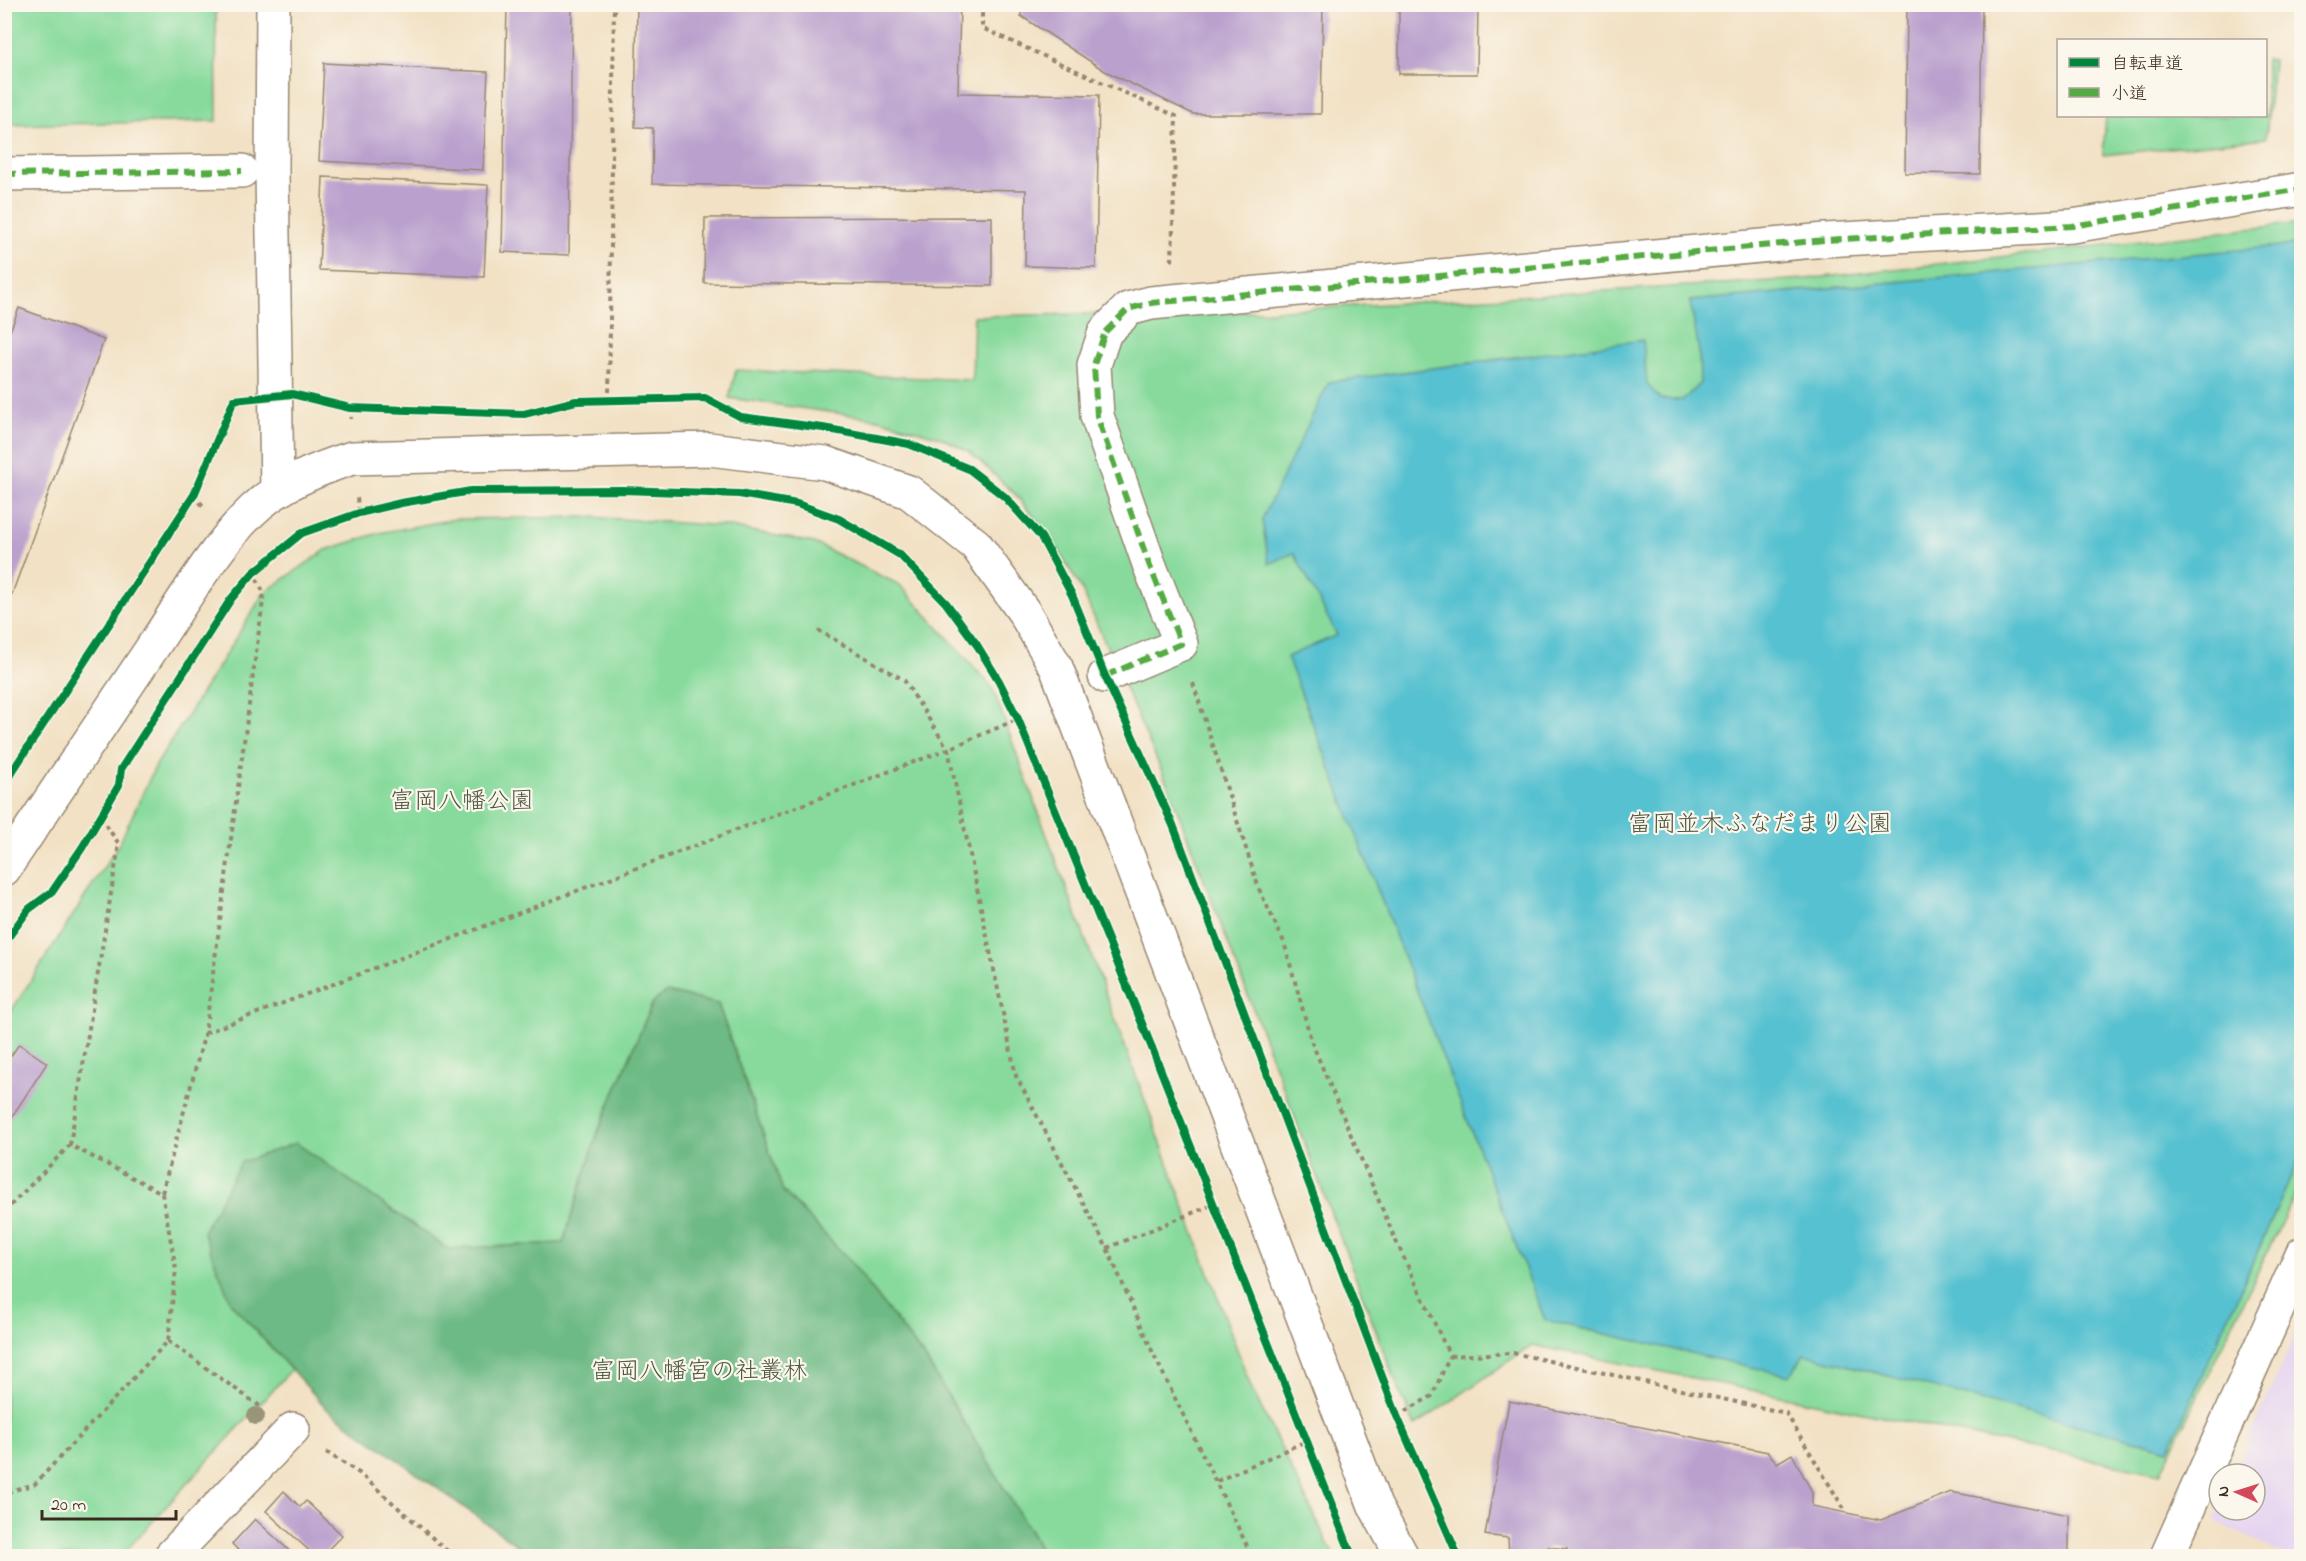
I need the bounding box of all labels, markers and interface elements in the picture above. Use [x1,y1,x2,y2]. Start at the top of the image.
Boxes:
legend [2057,39,2267,117]
text: 自転車道 [2111,52,2183,78]
text: 小道 [2111,82,2147,108]
park label: 富岡八幡公園 [390,785,534,820]
park label: 富岡並木ふなだまり公園 [1628,808,1892,843]
park label: 富岡八幡宮の社叢林 [591,1355,807,1390]
north arrow [2207,1462,2267,1522]
scale bar [42,1483,176,1521]
text: N [2212,1485,2236,1497]
text: 20 m [51,1493,86,1519]

